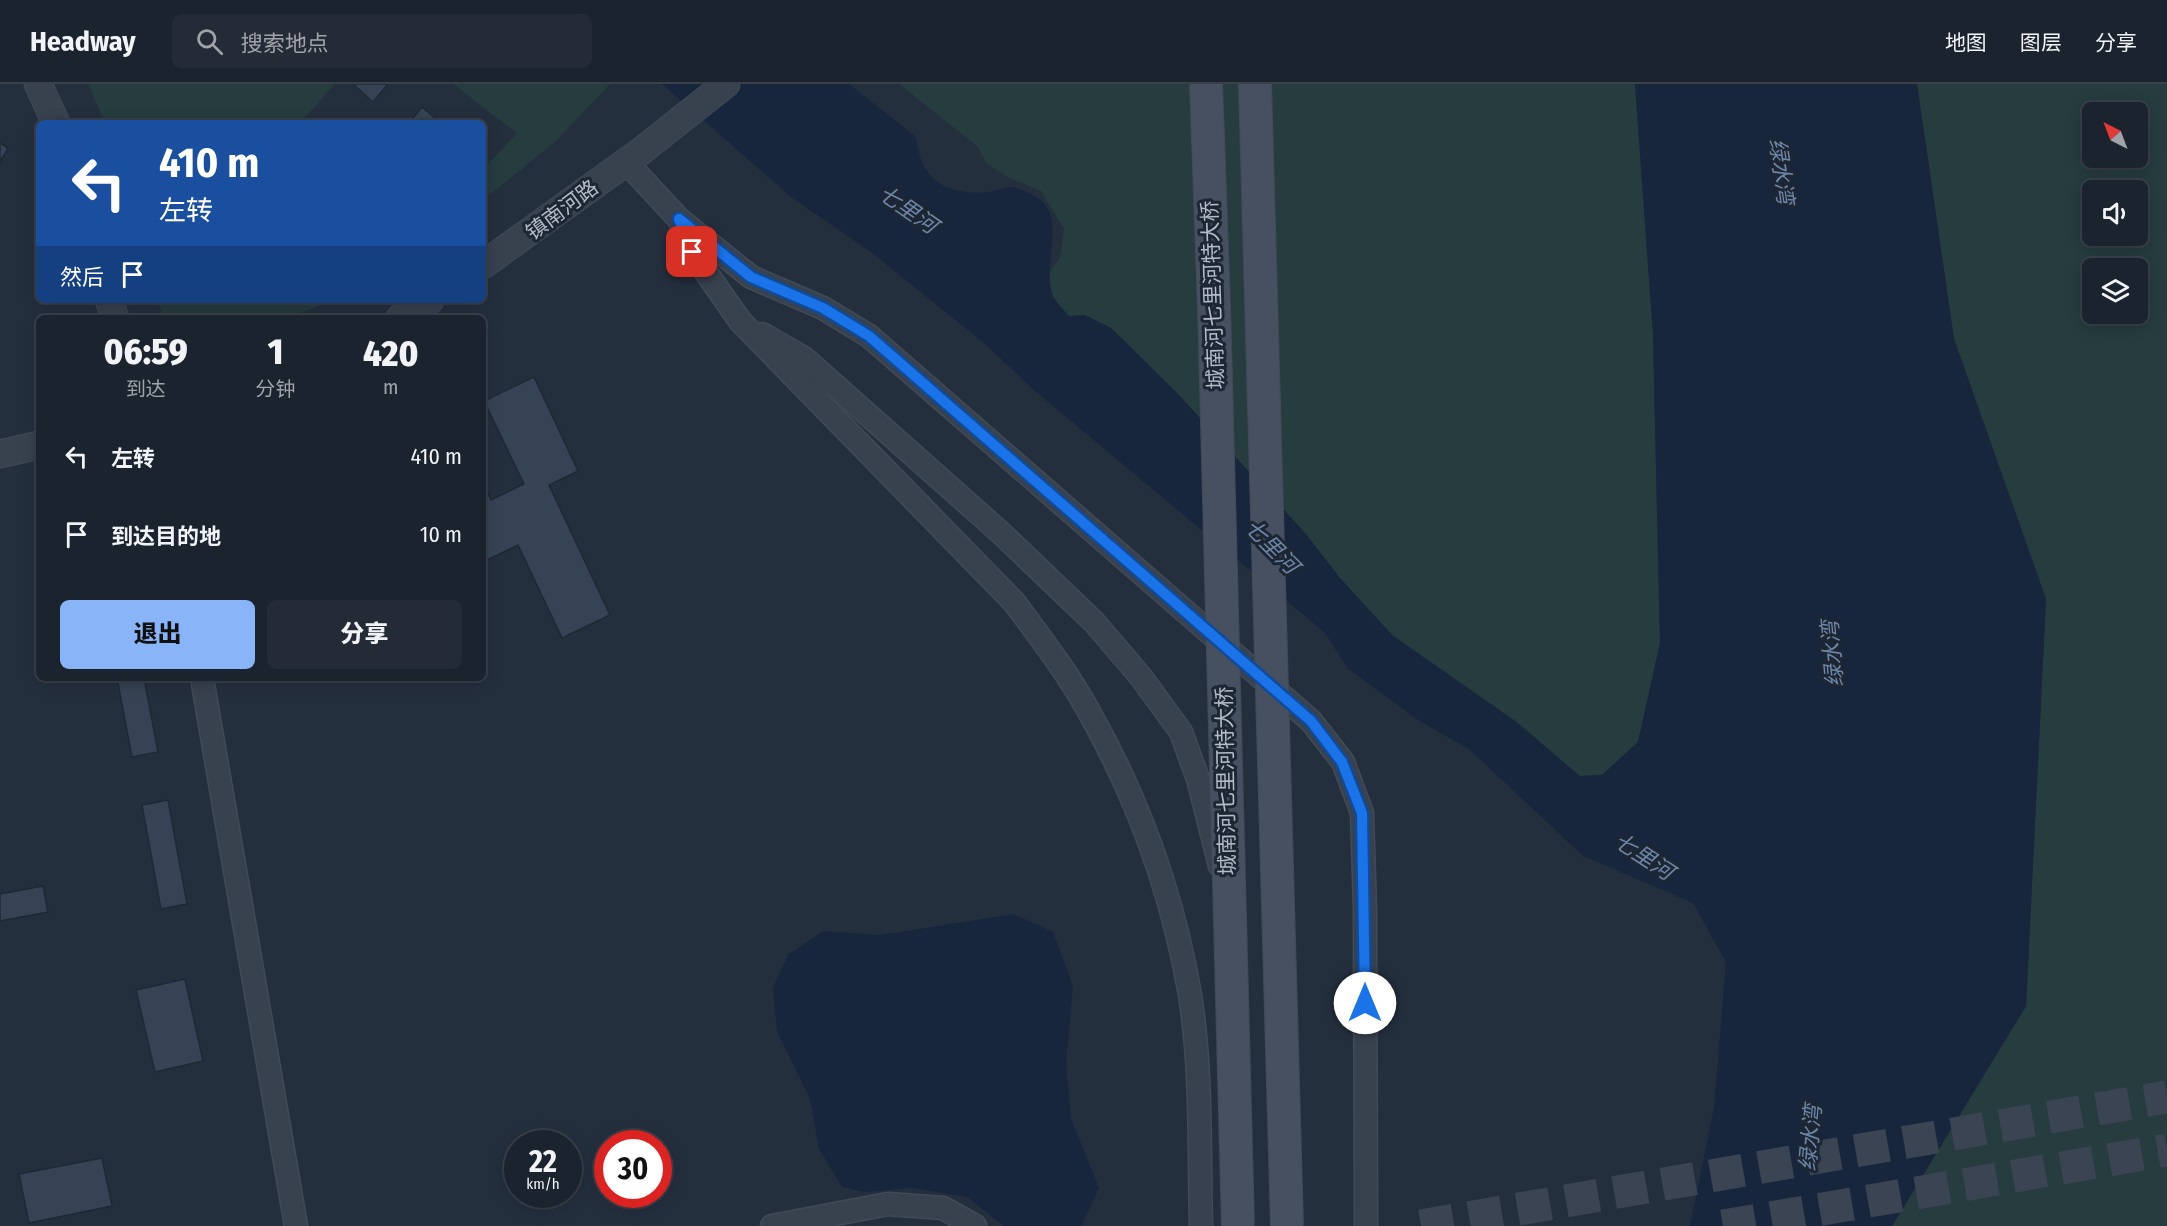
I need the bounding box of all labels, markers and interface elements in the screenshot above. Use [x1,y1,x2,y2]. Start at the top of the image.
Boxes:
search box [172,14,592,68]
text: Headway [30,25,136,58]
icon: search [193,25,226,58]
text: 搜索地点 [241,30,329,57]
text: 地图 [1945,30,1987,56]
text: 图层 [2020,30,2062,56]
text: 分享 [2095,30,2137,56]
north arrow [2082,102,2148,168]
map controls [2082,102,2148,324]
water label: 绿水湾 [1764,137,1800,210]
text: 410 m [159,138,259,188]
icon: left [60,144,138,222]
street label: 镇南河路 [521,174,603,246]
water label: 七里河 [873,179,946,242]
button: sound [2082,180,2148,246]
text: 左转 [159,195,213,227]
street label: 城南河七里河特大桥 [1197,200,1229,390]
pin [666,226,717,277]
icon: arrive [675,235,708,268]
icon: arrive [116,258,149,291]
button: layers [2082,258,2148,324]
text: 然后 [60,264,104,291]
text: 06:59 [104,330,188,374]
text: 1 [268,330,283,374]
text: 420 [363,332,418,376]
text: m [383,375,398,399]
text: 到达 [126,377,166,401]
text: 分钟 [255,377,295,401]
icon: left [60,440,93,473]
text: 410 m [410,443,462,470]
text: 左转 [111,445,155,472]
water label: 七里河 [1239,513,1307,582]
icon: arrive [60,518,93,551]
text: 10 m [420,521,462,548]
text: 到达目的地 [111,523,221,550]
button: 退出 [60,600,255,669]
button: 分享 [267,600,462,669]
water label: 绿水湾 [1816,616,1849,688]
street label: 城南河七里河特大桥 [1211,686,1241,876]
water label: 七里河 [1609,827,1682,888]
position arrow [1333,971,1397,1035]
water label: 绿水湾 [1794,1100,1827,1172]
speed limit sign: 30 [594,1130,672,1208]
text: 22 [529,1144,557,1180]
text: km/h [526,1175,560,1193]

